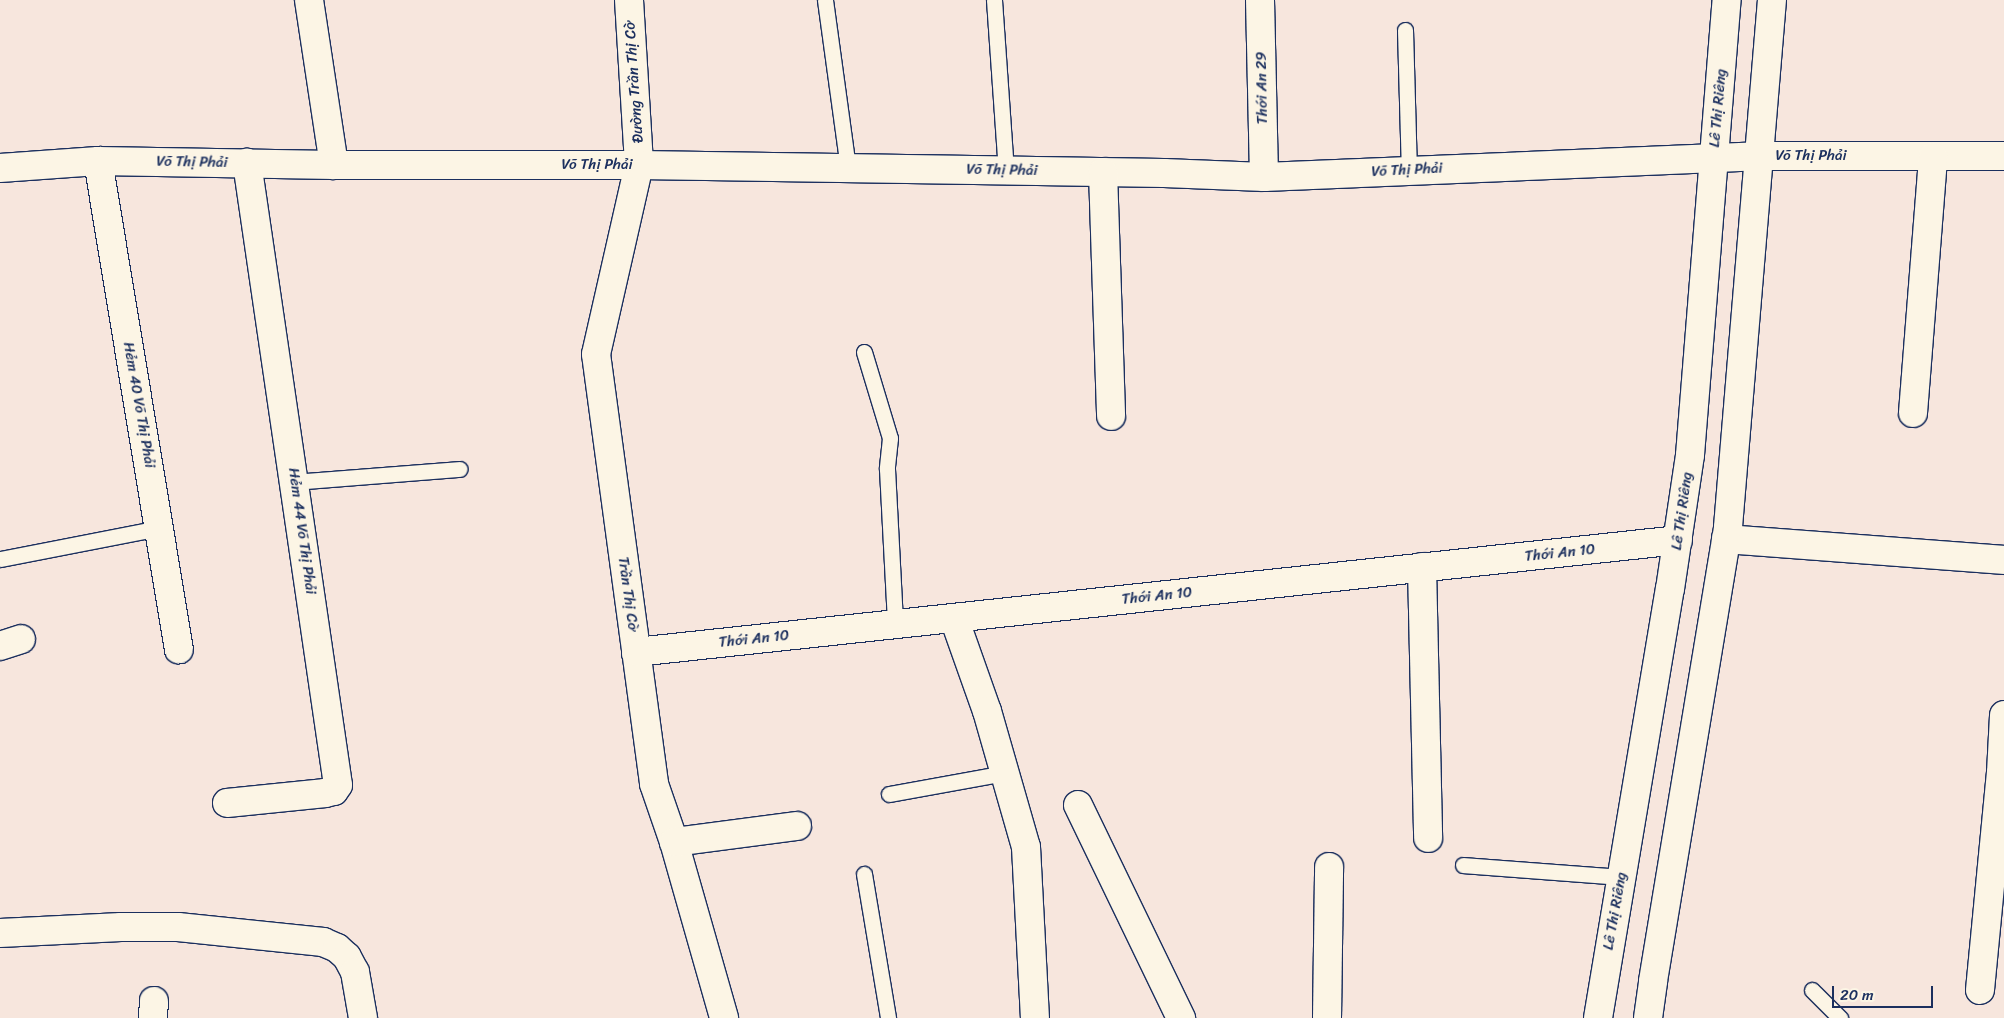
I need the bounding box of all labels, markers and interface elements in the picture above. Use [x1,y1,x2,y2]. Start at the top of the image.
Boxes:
street label: Đường Trần Thị Cờ [621,21,647,143]
street label: Thới An 29 [1252,51,1272,125]
street label: Lê Thị Riêng [1706,68,1730,148]
street label: Võ Thị Phải [1775,147,1847,165]
street label: Võ Thị Phải [156,152,228,172]
street label: Võ Thị Phải [561,156,633,174]
street label: Võ Thị Phải [1371,159,1443,181]
street label: Võ Thị Phải [966,160,1038,180]
street label: Hẻm 40 Võ Thị Phải [119,340,159,470]
street label: Hẻm 44 Võ Thị Phải [284,466,320,596]
street label: Lê Thị Riêng [1668,470,1696,552]
street label: Thới An 10 [1524,540,1596,566]
street label: Trần Thị Cờ [614,556,642,632]
street label: Thới An 10 [1121,583,1193,609]
street label: Thới An 10 [718,626,790,652]
street label: Lê Thị Riêng [1599,870,1631,952]
scale bar [1834,976,1935,1008]
text: 20 m [1840,982,1874,1008]

